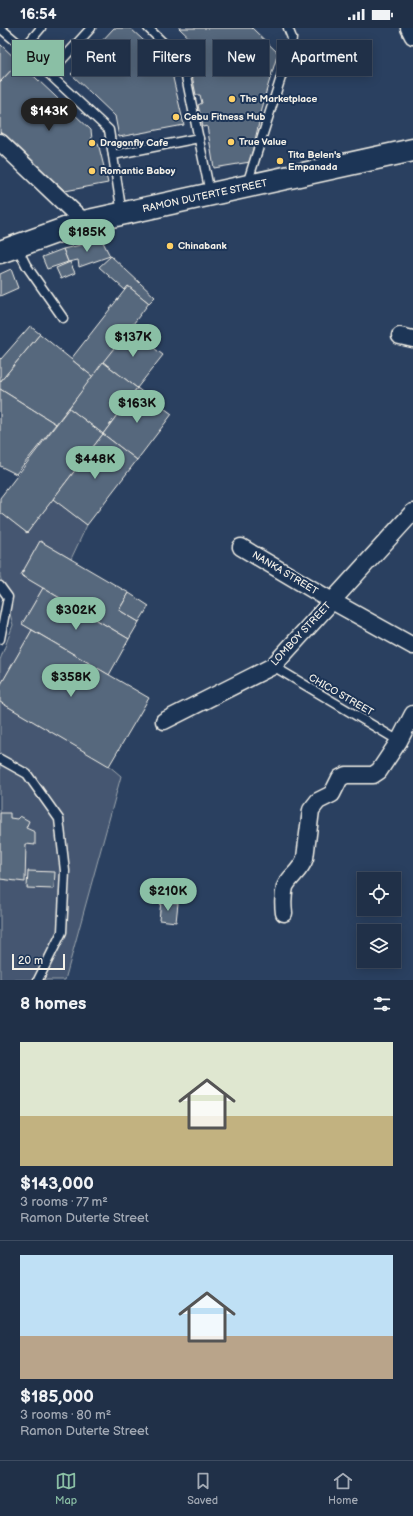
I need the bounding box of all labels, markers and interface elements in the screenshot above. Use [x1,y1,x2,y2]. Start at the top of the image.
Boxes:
text: 16:54 [20,5,57,24]
chip: Buy [12,40,64,76]
chip: Rent [72,40,130,76]
chip: Filters [138,40,205,76]
chip: New [213,40,269,76]
chip: Apartment [277,40,372,76]
place label: The Marketplace [240,93,318,105]
marker: The Marketplace [227,94,237,104]
pin: $143K [21,98,77,132]
text: $143K [30,103,68,119]
place label: Cebu Fitness Hub [184,111,265,123]
marker: Cebu Fitness Hub [171,112,181,122]
place label: True Value [239,136,287,148]
place label: Dragonfly Cafe [100,137,168,149]
marker: True Value [226,137,236,147]
marker: Dragonfly Cafe [87,138,97,148]
place label: Tita Belen's Empanada [288,149,341,173]
marker: Tita Belen's Empanada [275,156,285,166]
place label: Romantic Baboy [100,165,176,177]
marker: Romantic Baboy [87,166,97,176]
street label: RAMON DUTERTE STREET [141,177,269,215]
pin: $185K [59,219,115,253]
text: $185K [68,224,106,240]
place label: Chinabank [178,240,228,252]
marker: Chinabank [165,241,175,251]
pin: $137K [105,324,161,358]
text: $137K [114,329,152,345]
pin: $163K [109,390,165,424]
text: $163K [118,395,156,411]
pin: $448K [67,446,123,480]
text: $448K [75,451,115,467]
street label: NANKA STREET [250,549,320,597]
pin: $302K [48,597,104,631]
street label: LOMBOY STREET [269,600,333,668]
text: $302K [56,602,96,618]
pin: $358K [43,664,99,698]
text: $358K [51,669,91,685]
street label: CHICO STREET [306,672,376,718]
map controls [357,872,401,968]
button: locate [357,872,401,916]
pin: $210K [140,878,196,912]
text: $210K [149,883,187,899]
button: layers [357,924,401,968]
scale bar [12,952,65,971]
text: 20 m [18,954,43,967]
icon: filters [371,993,393,1015]
text: 8 homes [20,994,86,1014]
icon: home [171,1068,243,1140]
text: $143,000 [20,1174,94,1194]
text: 3 rooms · 77 m² [20,1194,108,1210]
text: Ramon Duterte Street [20,1210,149,1226]
icon: home [171,1281,243,1353]
text: $185,000 [20,1387,94,1407]
text: 3 rooms · 80 m² [20,1407,111,1423]
text: Ramon Duterte Street [20,1423,149,1439]
tab: Map [55,1470,77,1507]
tab: Saved [187,1470,218,1507]
tab: Home [328,1470,358,1507]

